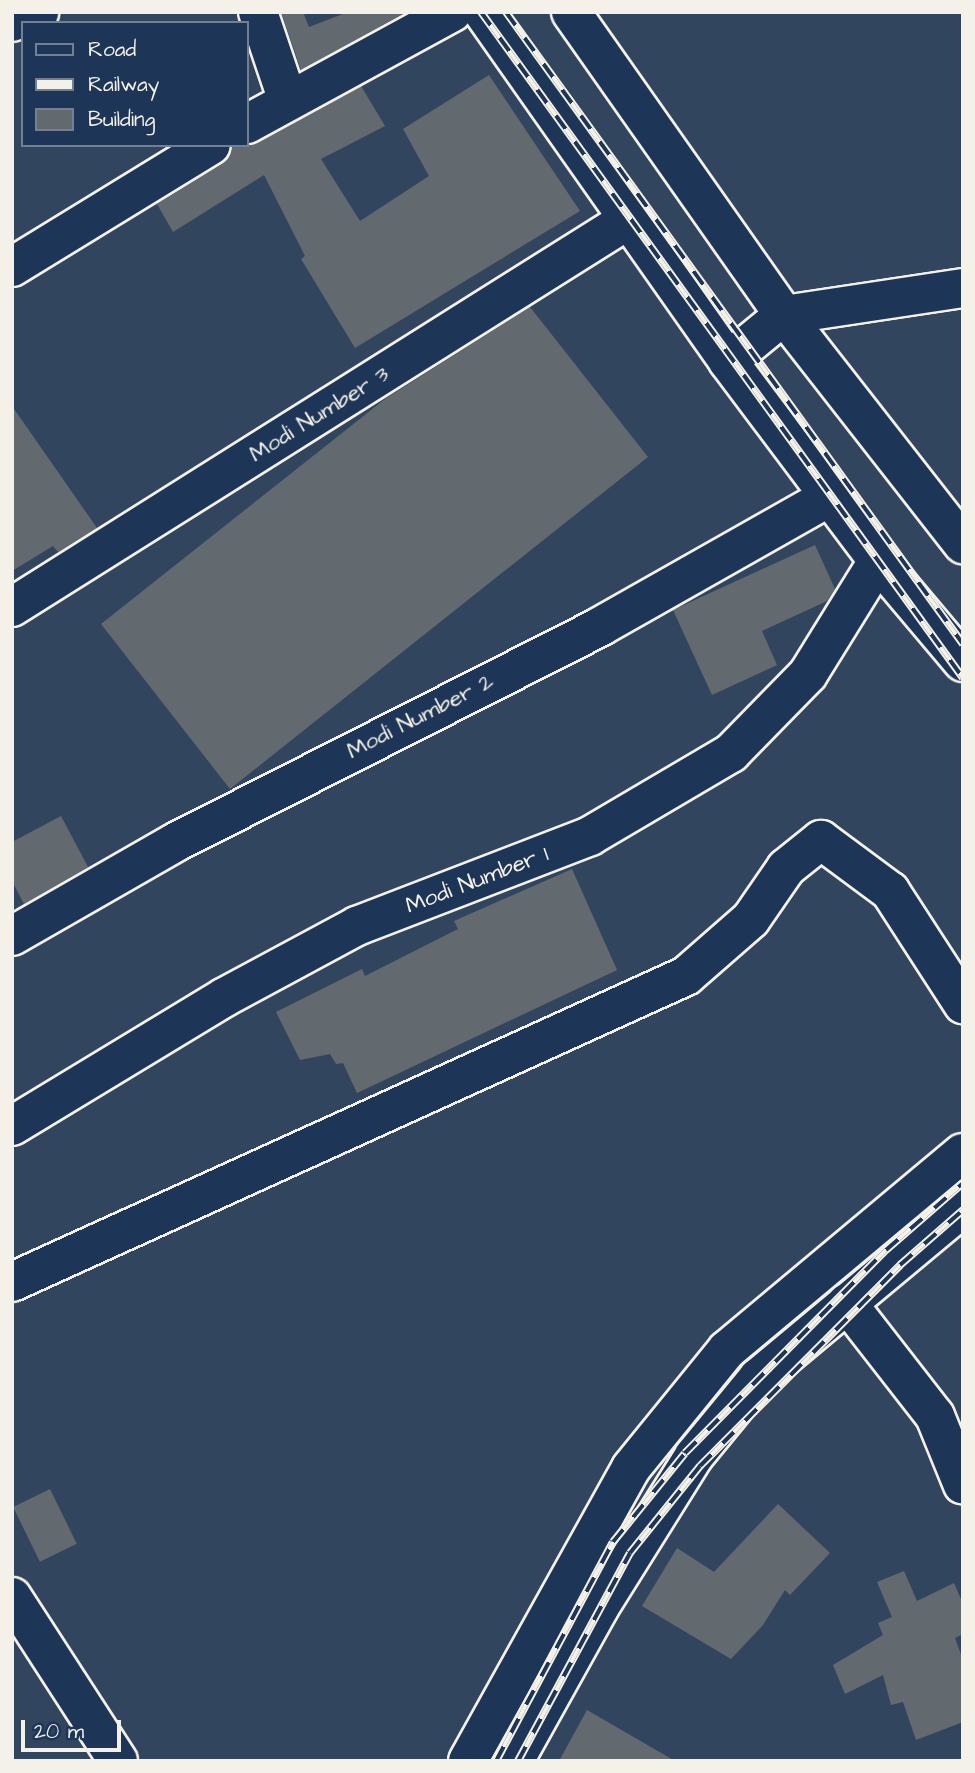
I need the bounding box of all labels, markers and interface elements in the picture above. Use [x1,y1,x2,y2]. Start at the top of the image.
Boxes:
legend [21,21,248,147]
text: Road [88,35,136,64]
text: Railway [88,70,159,99]
text: Building [88,105,155,134]
street label: Modi Number 3 [244,360,394,468]
street label: Modi Number 2 [342,667,498,765]
street label: Modi Number 1 [402,840,552,920]
scale bar [24,1706,124,1750]
text: 20 m [34,1717,84,1746]

